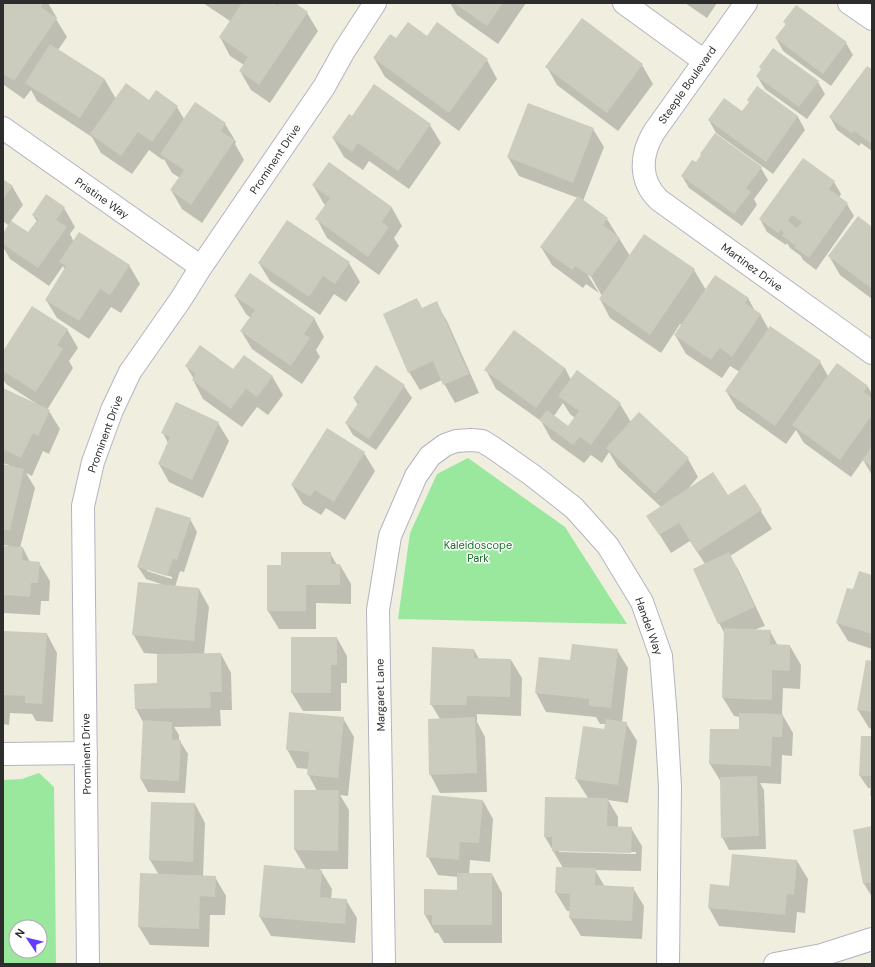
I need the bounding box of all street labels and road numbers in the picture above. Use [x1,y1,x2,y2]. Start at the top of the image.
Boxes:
street label: Steeple Boulevard [655,43,719,127]
street label: Prominent Drive [246,121,304,197]
street label: Pristine Way [72,174,132,222]
street label: Martinez Drive [718,240,786,294]
street label: Prominent Drive [85,393,125,475]
street label: Handel Way [632,595,666,657]
street label: Margaret Lane [372,658,388,732]
street label: Prominent Drive [78,713,94,795]

